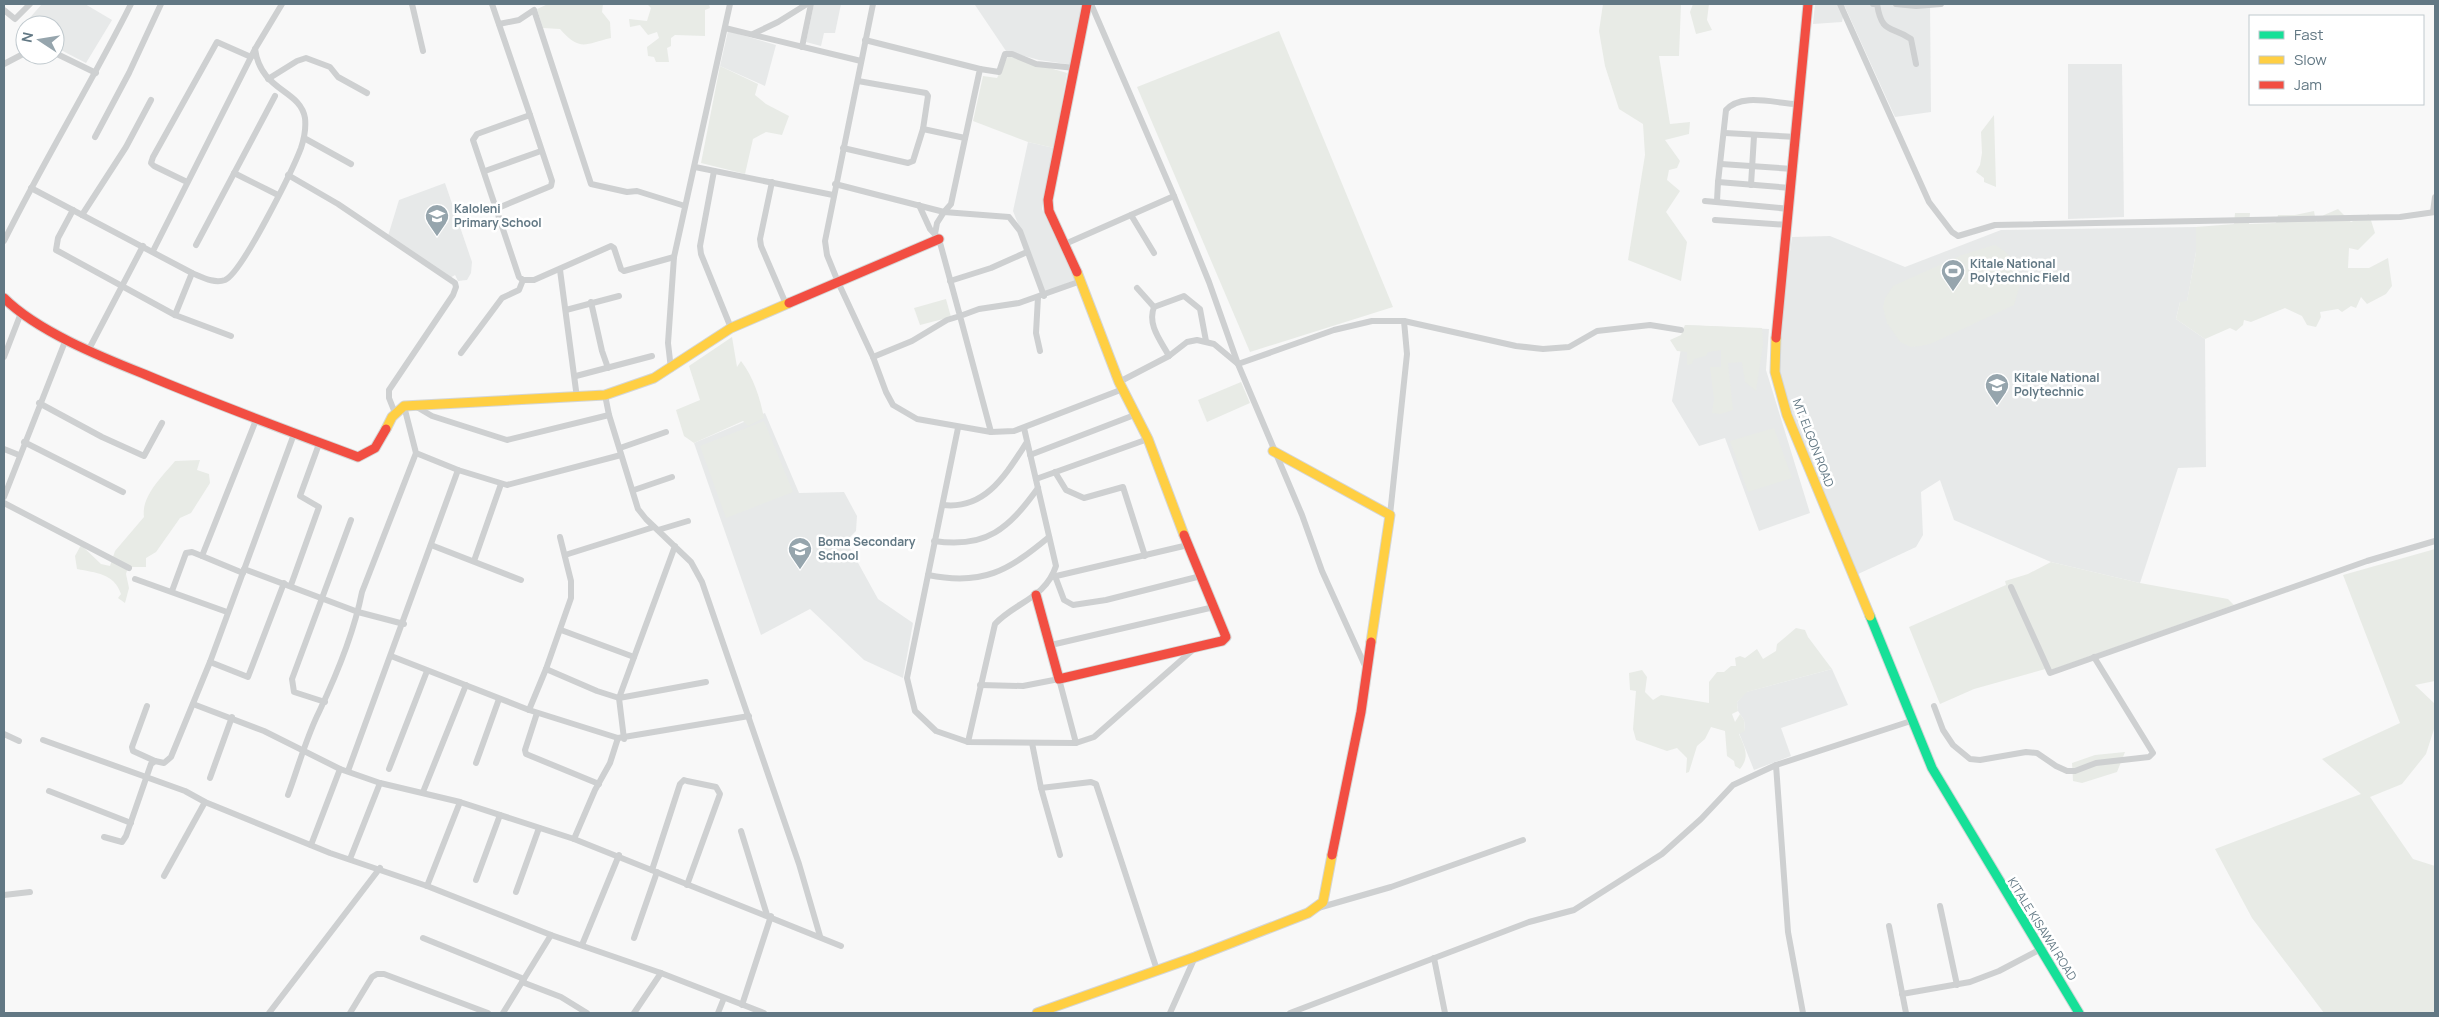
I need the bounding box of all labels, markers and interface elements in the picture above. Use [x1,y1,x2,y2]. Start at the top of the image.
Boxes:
north arrow [15,15,65,65]
legend [2249,15,2424,105]
text: Fast [2294,24,2323,45]
text: N [16,30,37,44]
text: Slow [2294,49,2327,70]
text: Jam [2294,74,2322,95]
place label: Kaloleni Primary School [454,200,542,231]
school or university icon: Kaloleni Primary School [424,203,450,237]
place label: Kitale National Polytechnic Field [1970,255,2070,286]
sports icon: Kitale National Polytechnic Field [1940,258,1966,292]
place label: Kitale National Polytechnic [2014,369,2100,400]
school or university icon: Kitale National Polytechnic [1984,372,2010,406]
street label: MT. ELGON ROAD [1789,396,1838,490]
place label: Boma Secondary School [818,533,916,564]
school or university icon: Boma Secondary School [787,536,813,570]
street label: KITALE KISAWAI ROAD [2004,874,2081,984]

